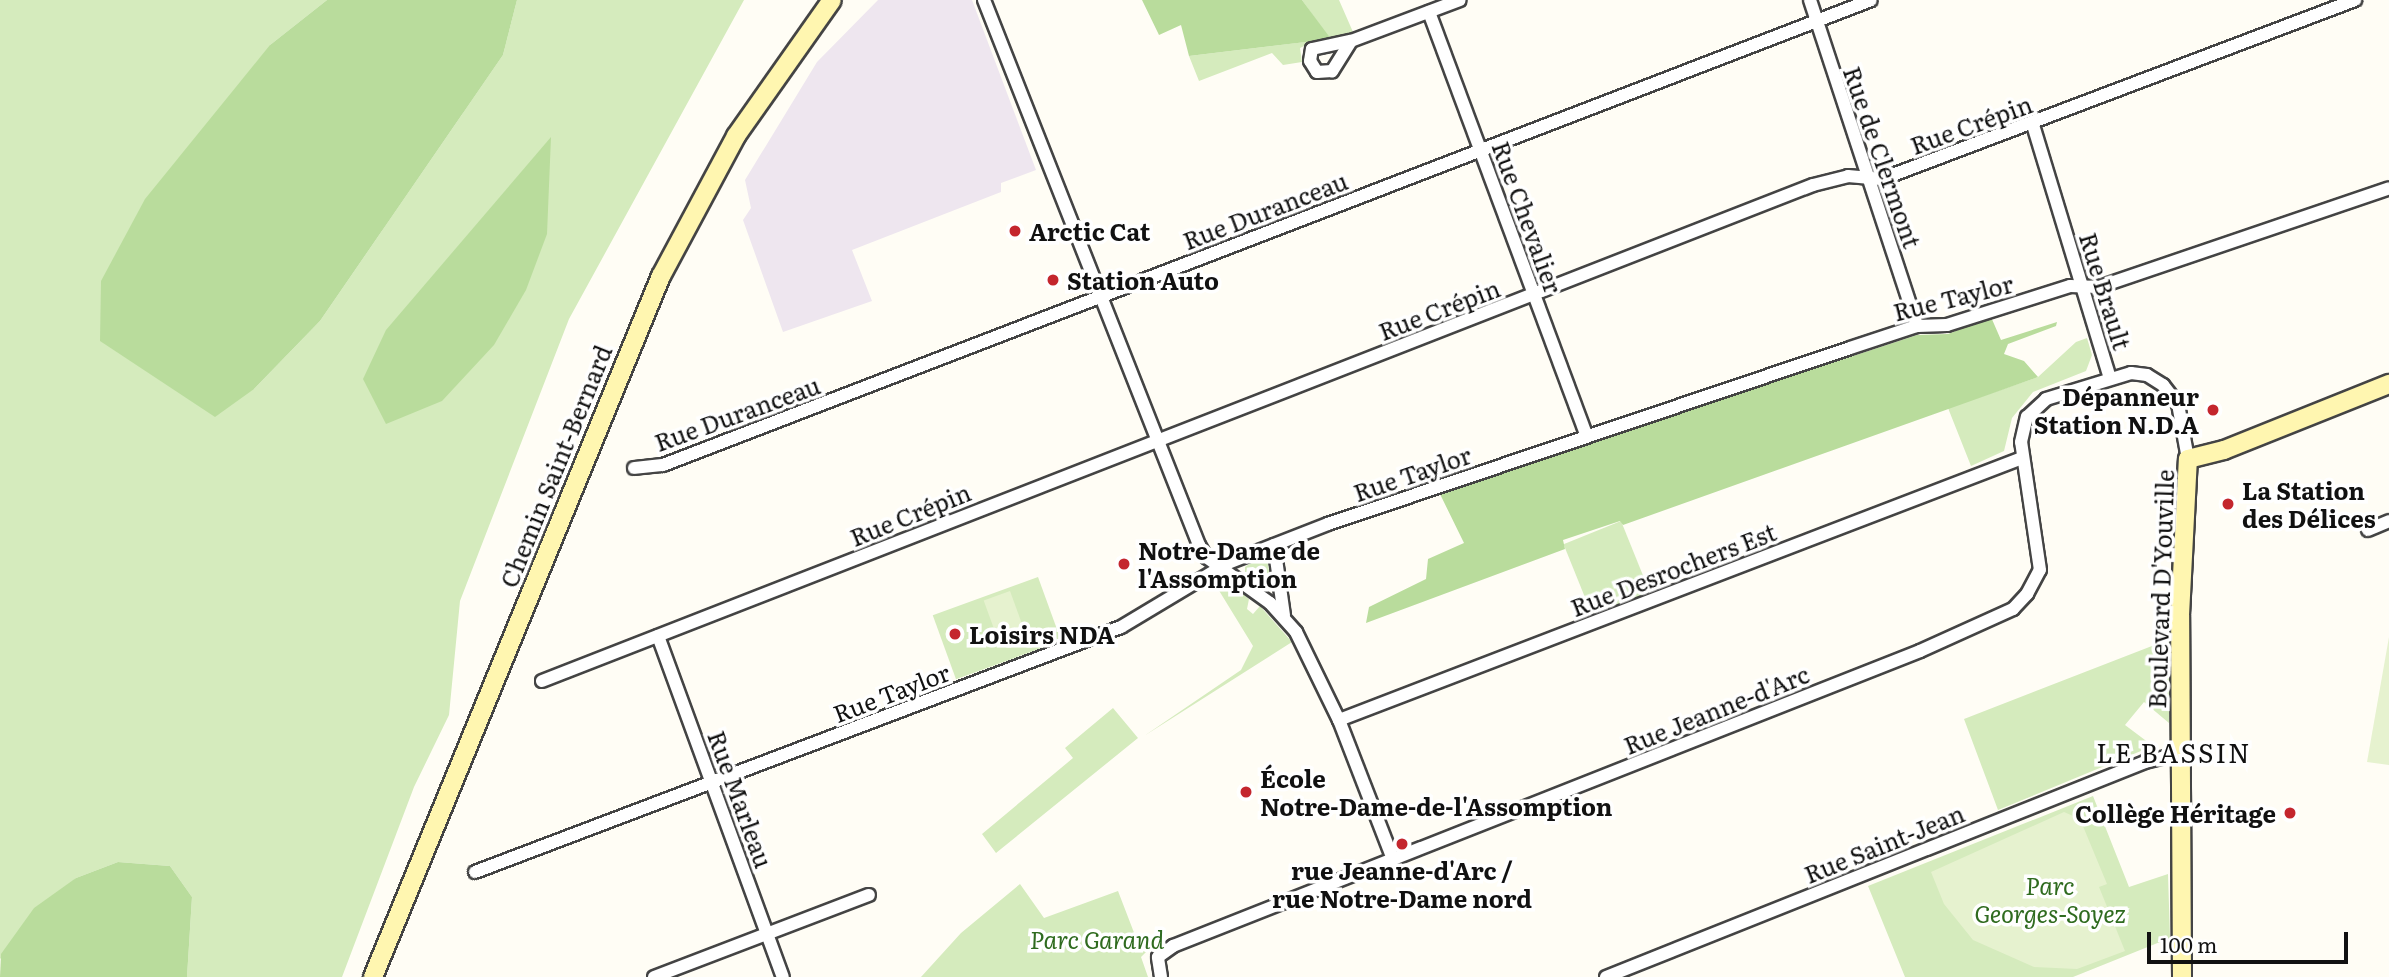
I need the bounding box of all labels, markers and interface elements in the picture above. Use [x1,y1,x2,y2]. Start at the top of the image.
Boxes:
street label: Rue de Clermont [1838,62,1928,252]
street label: Rue Crépin [1906,89,2036,159]
street label: Rue Chevalier [1487,137,1569,297]
street label: Rue Duranceau [1179,165,1351,255]
place label: Arctic Cat [1029,217,1150,245]
marker: Arctic Cat [1007,223,1023,239]
street label: Rue Brault [2075,229,2137,353]
place label: Station Auto [1067,266,1219,294]
street label: Rue Taylor [1890,268,2016,326]
marker: Station Auto [1045,272,1061,288]
street label: Rue Crépin [1374,273,1504,345]
street label: Chemin Saint-Bernard [493,341,617,591]
street label: Rue Duranceau [650,370,824,456]
place label: Dépanneur Station N.D.A [2034,382,2199,438]
marker: Dépanneur Station N.D.A [2205,402,2221,418]
street label: Rue Taylor [1349,439,1475,507]
street label: Boulevard D'Youville [2141,469,2179,709]
place label: La Station des Délices [2242,476,2376,532]
street label: Rue Crépin [845,477,975,551]
marker: La Station des Délices [2220,496,2236,512]
street label: Rue Desrochers Est [1566,517,1780,621]
place label: Notre-Dame de l'Assomption [1138,536,1320,592]
marker: Notre-Dame de l'Assomption [1116,556,1132,572]
place label: Loisirs NDA [969,620,1115,648]
marker: Loisirs NDA [947,626,963,642]
street label: Rue Taylor [829,657,953,727]
street label: Rue Jeanne-d'Arc [1619,659,1813,759]
street label: Rue Marleau [703,727,779,871]
district label: LE BASSIN [2097,736,2251,768]
place label: École Notre-Dame-de-l'Assomption [1260,764,1613,820]
marker: École Notre-Dame-de-l'Assomption [1238,784,1254,800]
street label: Rue Saint-Jean [1800,798,1968,888]
place label: Collège Héritage [2075,799,2276,827]
marker: Collège Héritage [2282,805,2298,821]
marker: rue Jeanne-d'Arc / rue Notre-Dame nord [1394,836,1410,852]
place label: rue Jeanne-d'Arc / rue Notre-Dame nord [1272,856,1532,912]
park label: Parc Georges-Soyez [1974,871,2126,927]
scale bar [2151,918,2352,962]
park label: Parc Garand [1030,925,1164,953]
text: 100 m [2160,928,2217,959]

